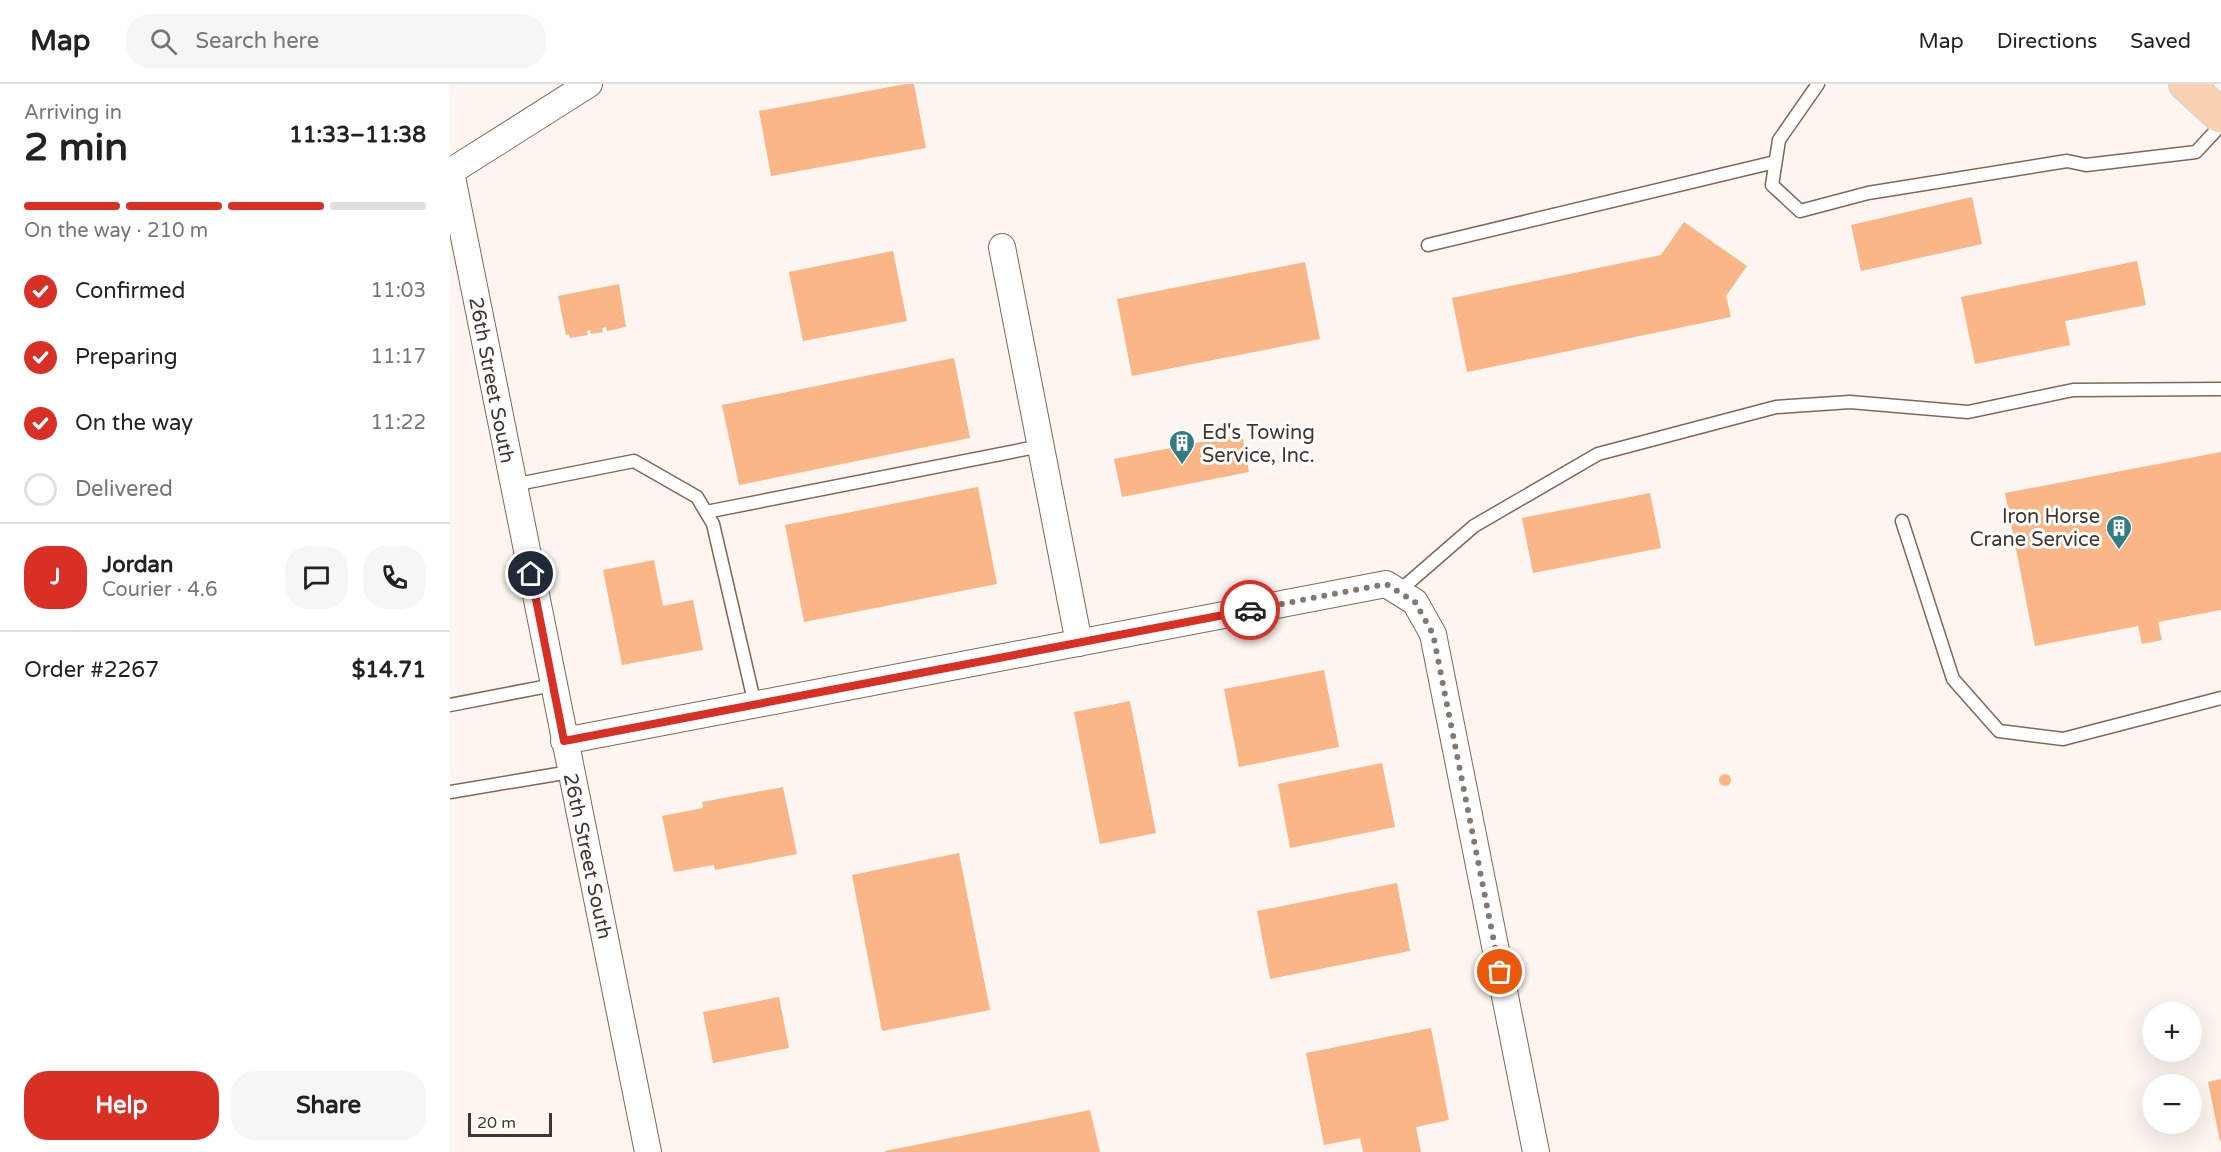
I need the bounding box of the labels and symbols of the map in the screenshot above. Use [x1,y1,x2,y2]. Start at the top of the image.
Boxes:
street label: 26th Street South [463,295,519,465]
place label: Ed's Towing Service, Inc. [1202,421,1315,468]
building icon: Ed's Towing Service, Inc. [1167,428,1197,466]
place label: Iron Horse Crane Service [1970,505,2100,552]
building icon: Iron Horse Crane Service [2104,513,2134,551]
pin [505,548,556,599]
courier [1220,580,1280,640]
street label: 26th Street South [558,771,616,941]
pin [1474,946,1525,997]
scale bar [468,1110,552,1138]

